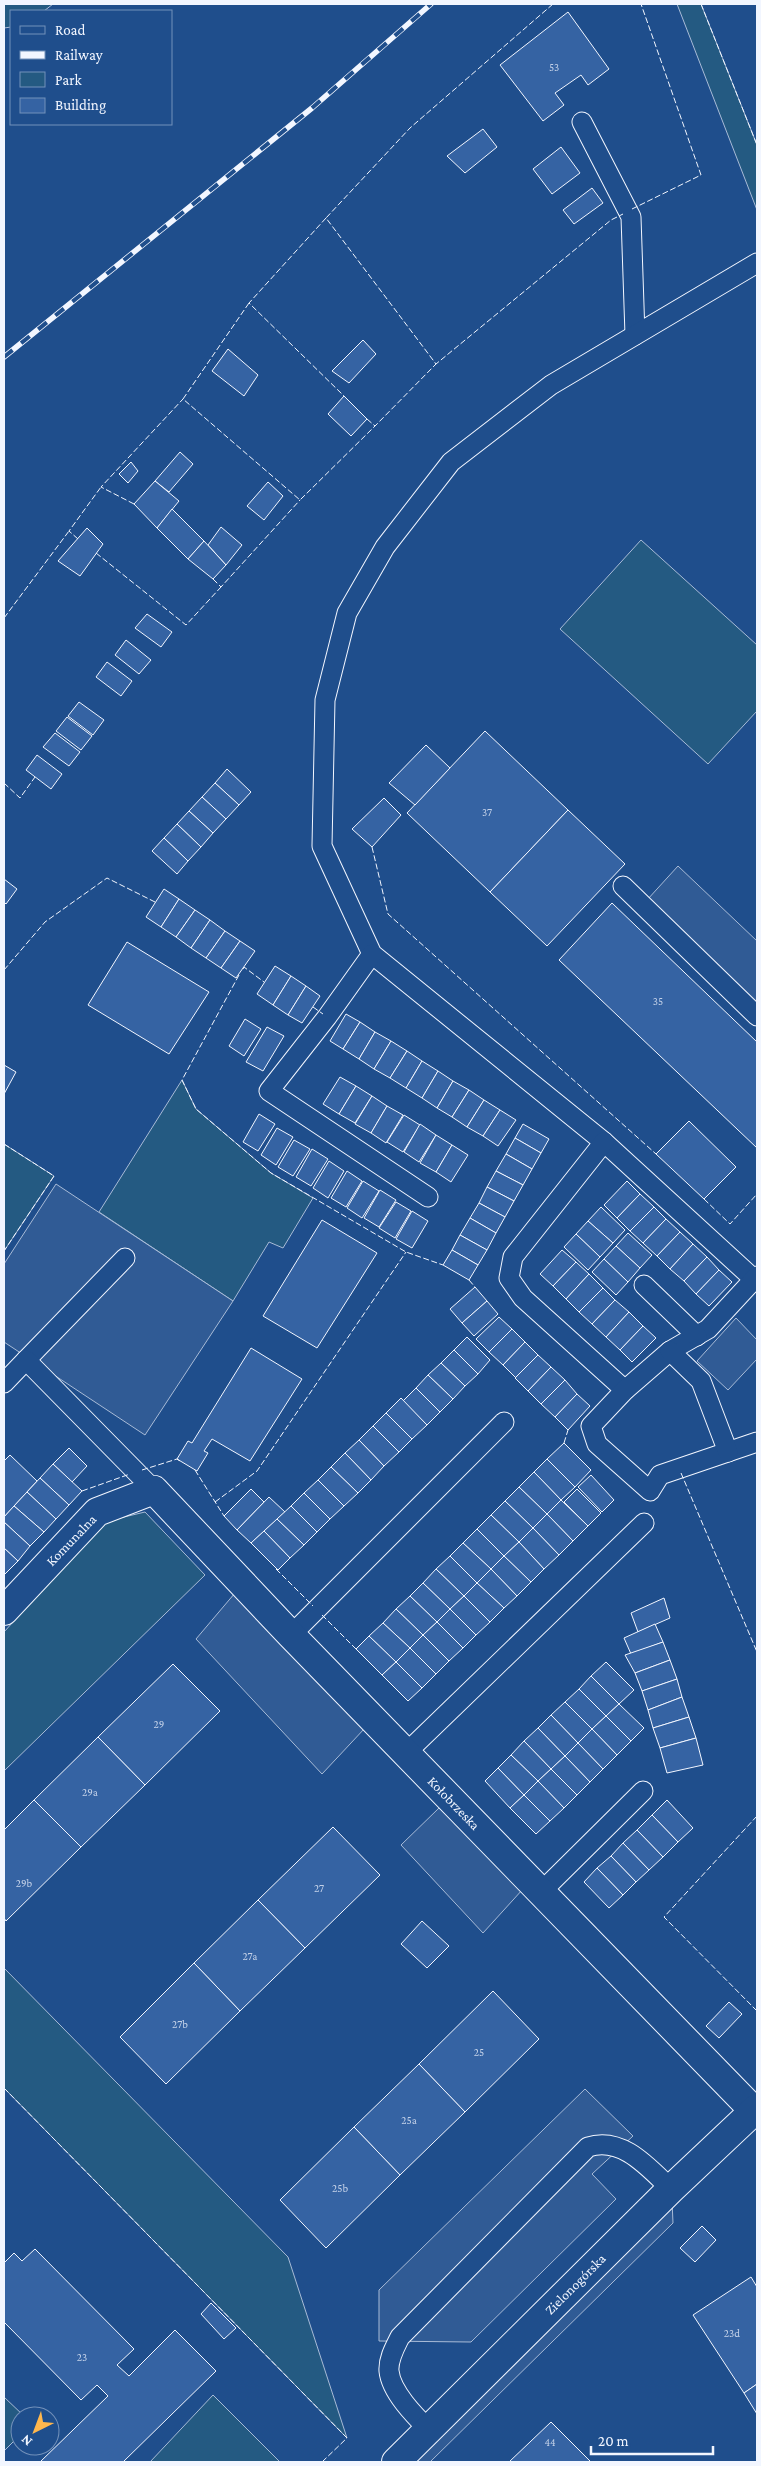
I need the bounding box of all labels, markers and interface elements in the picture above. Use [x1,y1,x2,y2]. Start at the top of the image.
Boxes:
legend [10,10,172,125]
text: Road [55,22,86,38]
text: Railway [55,47,103,64]
house number: 53 [549,61,559,73]
text: Park [55,72,82,88]
text: Building [55,97,106,114]
house number: 37 [482,806,492,818]
house number: 35 [653,995,663,1007]
street label: Komunalna [43,1511,100,1569]
house number: 29 [154,1718,164,1730]
street label: Kołobrzeska [425,1773,484,1833]
house number: 29a [82,1786,98,1798]
house number: 29b [16,1877,33,1889]
house number: 27 [314,1882,324,1894]
house number: 27a [243,1950,257,1962]
house number: 27b [172,2018,188,2030]
house number: 25 [474,2046,484,2058]
house number: 25a [401,2114,417,2126]
house number: 25b [332,2182,348,2194]
street label: Zielonogórska [541,2250,609,2318]
house number: 23d [724,2327,740,2339]
house number: 23 [77,2351,87,2363]
north arrow [10,2406,60,2456]
scale bar [591,2424,714,2456]
text: N [17,2431,35,2450]
text: 20 m [598,2433,629,2449]
house number: 44 [544,2436,556,2448]

